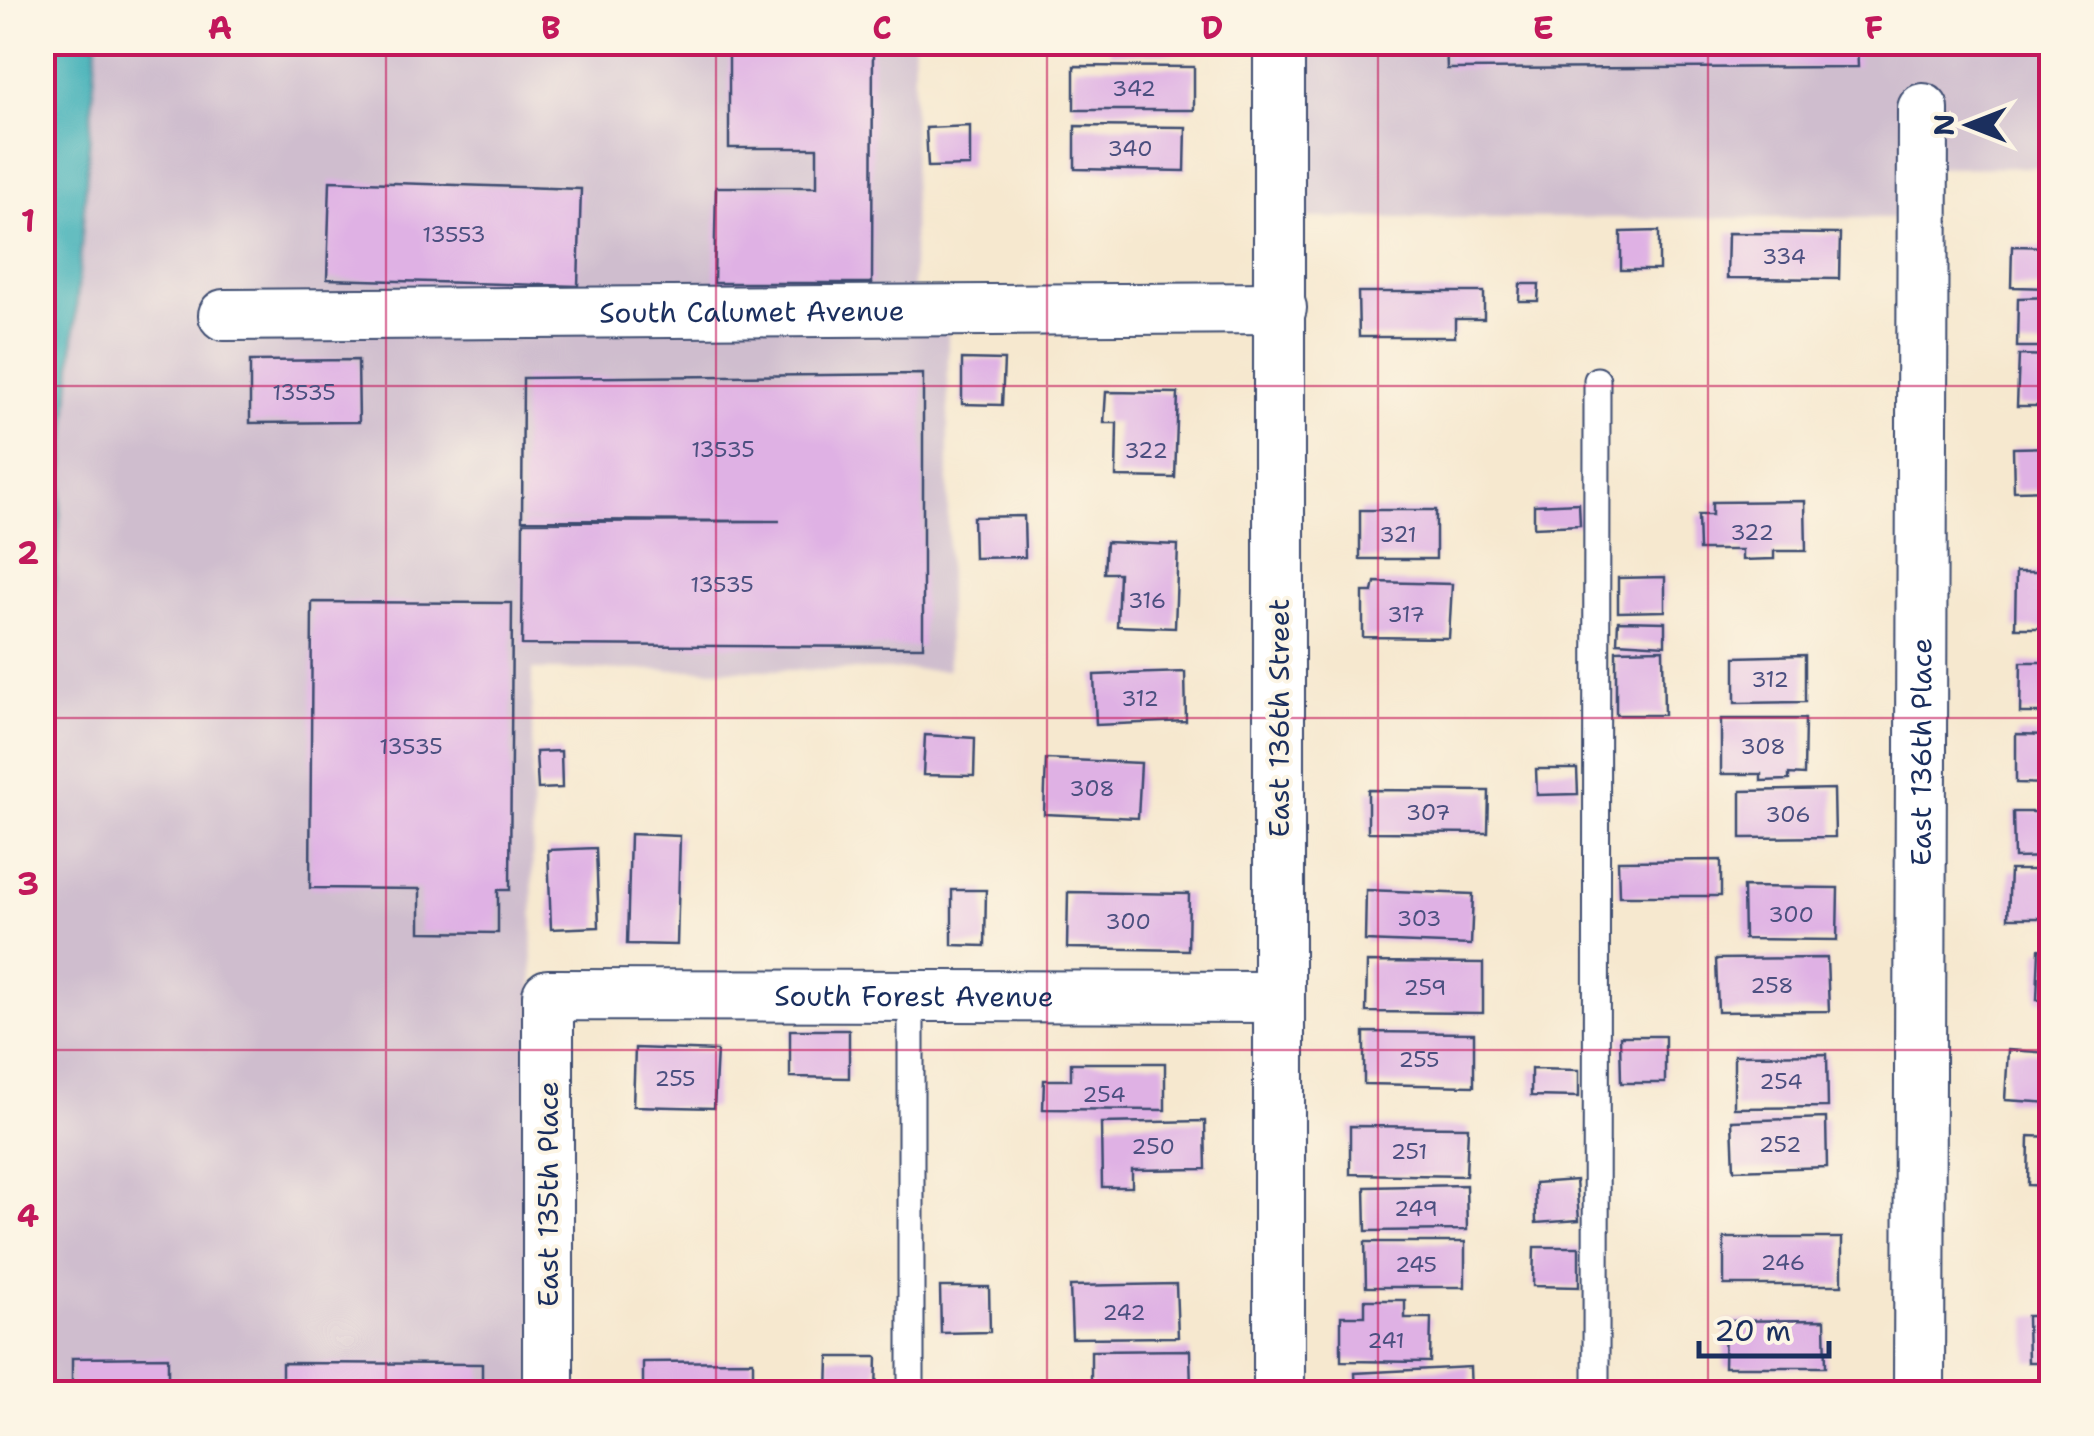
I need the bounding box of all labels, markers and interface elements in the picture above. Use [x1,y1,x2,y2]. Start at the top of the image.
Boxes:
text: A [208,6,232,49]
text: B [541,6,561,49]
text: C [872,6,892,49]
text: D [1201,6,1223,49]
text: E [1532,6,1554,49]
text: F [1865,6,1883,49]
house number: 342 [1112,74,1156,103]
north arrow [1919,75,2019,175]
text: N [1925,114,1963,136]
house number: 340 [1107,134,1153,163]
text: 1 [21,199,35,242]
house number: 13553 [422,220,486,249]
house number: 334 [1762,242,1806,271]
street label: South Calumet Avenue [599,291,905,332]
house number: 13535 [272,378,336,407]
house number: 13535 [691,435,755,464]
house number: 322 [1124,436,1168,465]
house number: 322 [1730,518,1774,547]
house number: 321 [1379,520,1417,549]
text: 2 [17,531,39,574]
house number: 13535 [690,570,754,599]
house number: 316 [1128,586,1166,615]
street label: East 136th Street [1260,599,1298,837]
house number: 317 [1387,600,1425,629]
street label: East 136th Place [1902,638,1940,866]
house number: 312 [1751,665,1789,694]
house number: 312 [1121,684,1159,713]
house number: 13535 [379,732,443,761]
house number: 308 [1740,732,1786,761]
house number: 308 [1069,774,1115,803]
house number: 307 [1406,798,1450,827]
house number: 306 [1765,800,1811,829]
text: 3 [17,862,39,905]
house number: 300 [1768,900,1814,929]
house number: 303 [1397,904,1441,933]
house number: 300 [1105,907,1151,936]
house number: 258 [1750,971,1794,1000]
house number: 259 [1404,973,1446,1002]
street label: South Forest Avenue [774,977,1054,1015]
house number: 255 [1398,1045,1440,1074]
house number: 255 [654,1064,696,1093]
house number: 254 [1759,1067,1803,1096]
house number: 254 [1082,1080,1126,1109]
street label: East 135th Place [529,1081,567,1307]
house number: 252 [1759,1130,1801,1159]
house number: 250 [1131,1132,1175,1161]
house number: 251 [1391,1137,1427,1166]
text: 4 [17,1194,39,1237]
house number: 249 [1394,1194,1438,1223]
house number: 246 [1761,1248,1805,1277]
house number: 245 [1395,1250,1437,1279]
scale bar [1699,1296,1829,1358]
house number: 242 [1102,1298,1146,1327]
text: 20 m [1714,1310,1791,1351]
house number: 241 [1367,1326,1405,1355]

